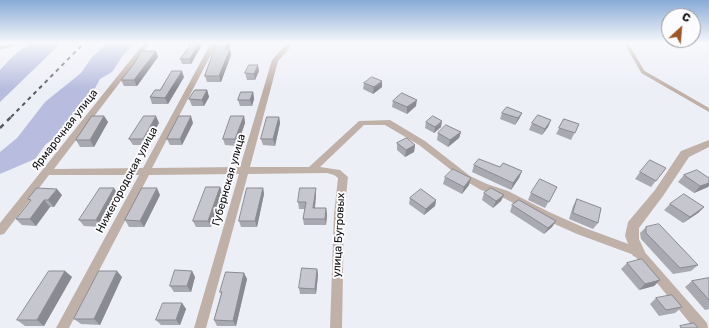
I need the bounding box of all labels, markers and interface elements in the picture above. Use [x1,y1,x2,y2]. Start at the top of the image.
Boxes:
north arrow [661,8,701,48]
text: С [680,10,692,25]
street label: Ярмарочная улица [29,87,101,173]
street label: Нижегородская улица [93,125,161,235]
street label: Губернская улица [210,132,248,228]
street label: улица Бугровых [330,192,348,278]

